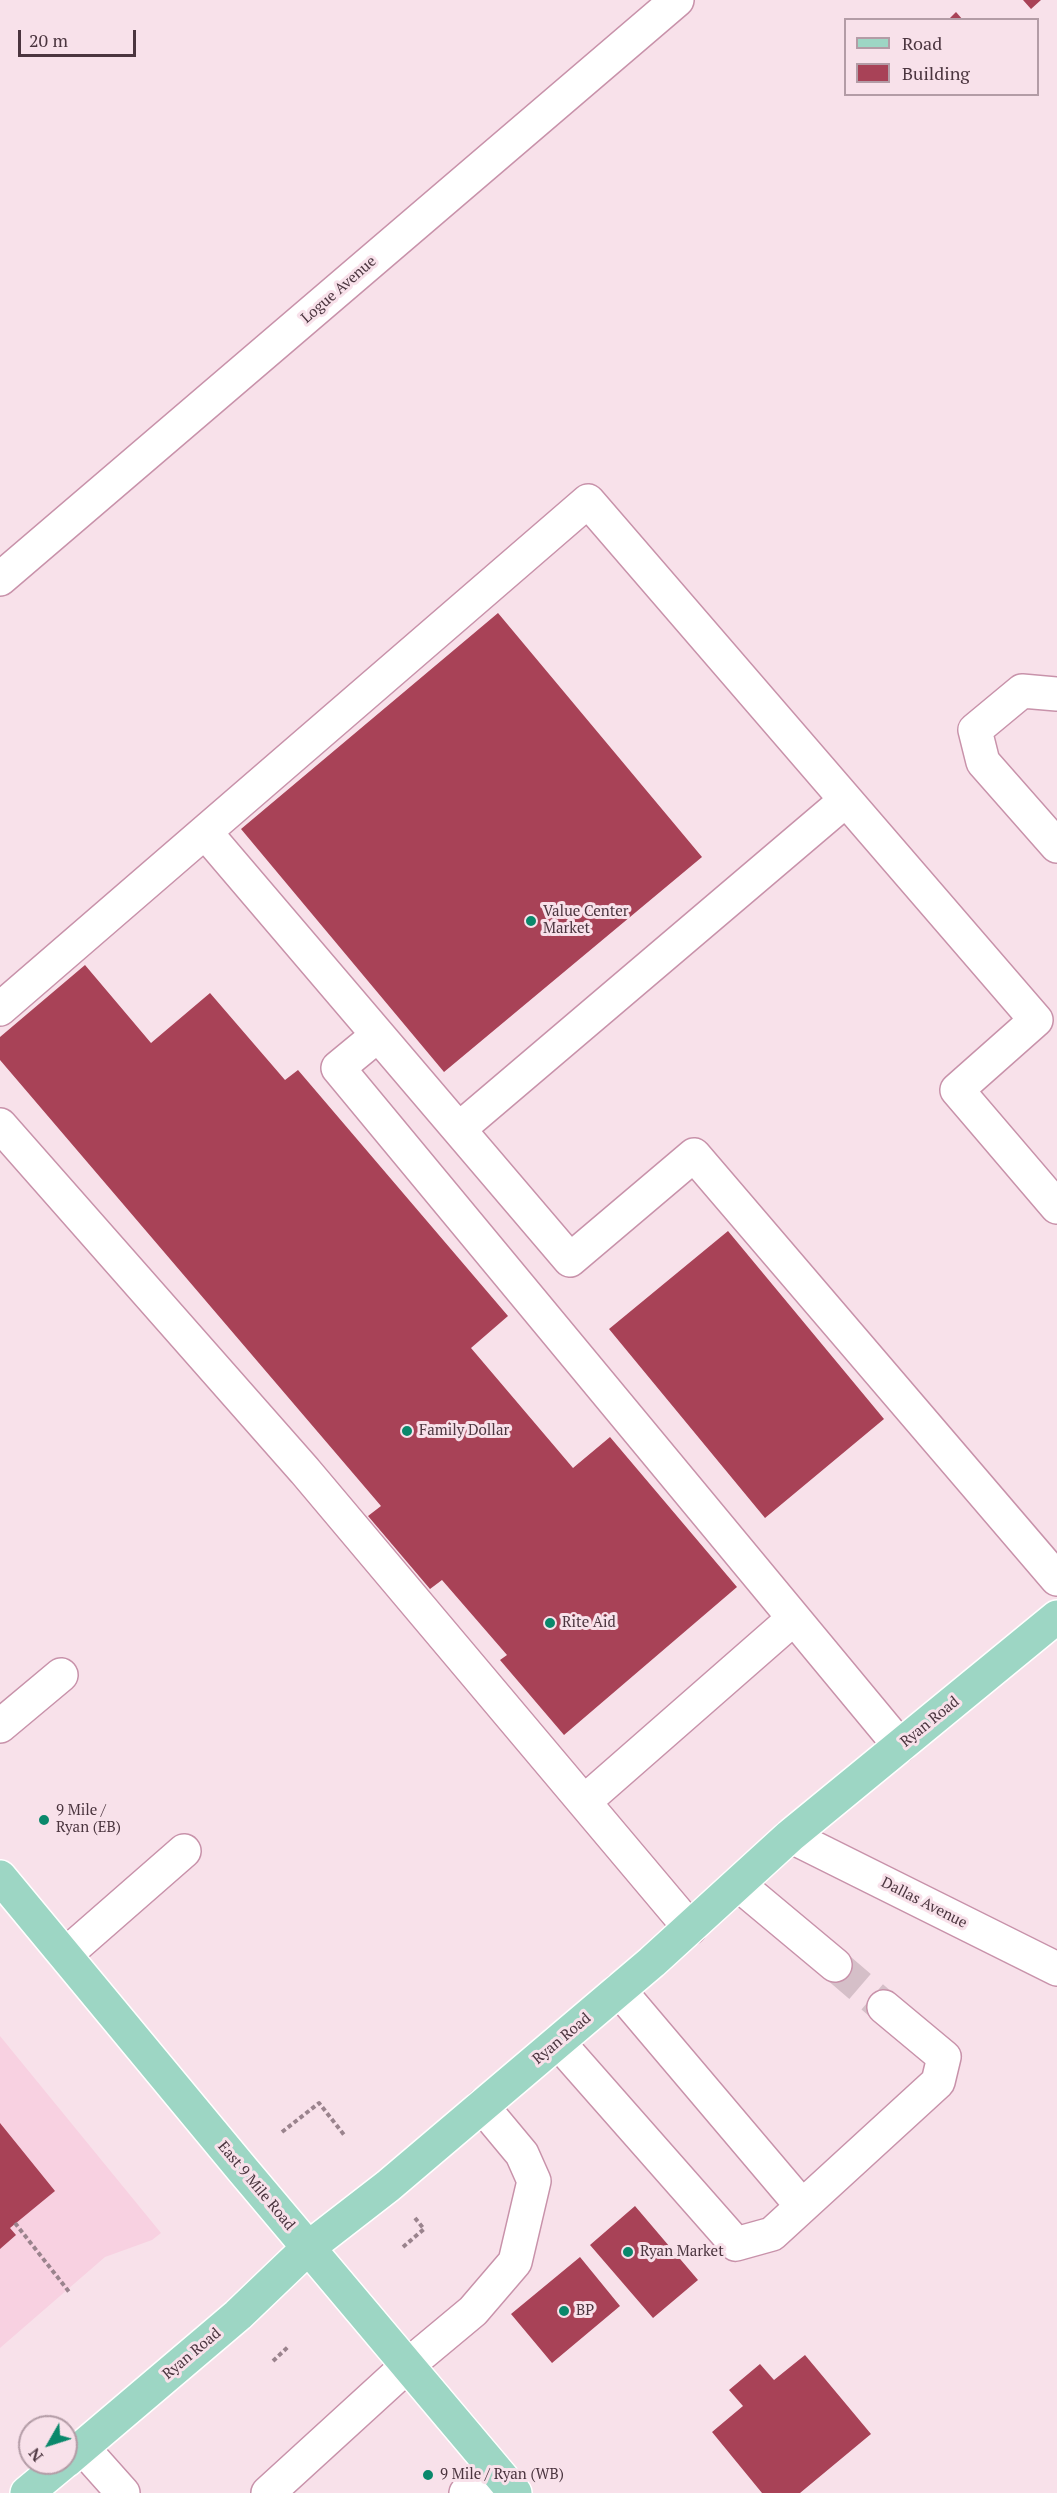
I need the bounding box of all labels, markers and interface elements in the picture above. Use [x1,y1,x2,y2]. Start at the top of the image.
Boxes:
scale bar [21,18,140,56]
legend [844,18,1039,96]
text: 20 m [29,28,68,52]
text: Road [902,31,942,55]
text: Building [902,61,970,85]
street label: Logue Avenue [298,253,380,327]
place label: Value Center Market [543,903,629,938]
marker: Value Center Market [524,914,538,928]
place label: Family Dollar [419,1422,509,1440]
marker: Family Dollar [400,1424,414,1438]
place label: Rite Aid [562,1614,616,1632]
marker: Rite Aid [543,1616,557,1630]
street label: Ryan Road [897,1693,963,1751]
place label: 9 Mile / Ryan (EB) [56,1802,121,1837]
marker: 9 Mile / Ryan (EB) [37,1813,51,1827]
street label: Dallas Avenue [878,1874,970,1932]
street label: Ryan Road [529,2010,595,2068]
street label: East 9 Mile Road [214,2138,298,2234]
place label: Ryan Market [640,2243,724,2261]
marker: Ryan Market [621,2245,635,2259]
place label: BP [576,2302,594,2320]
marker: BP [557,2304,571,2318]
street label: Ryan Road [159,2325,225,2383]
north arrow [18,2415,78,2475]
text: N [23,2443,48,2467]
place label: 9 Mile / Ryan (WB) [440,2466,564,2484]
marker: 9 Mile / Ryan (WB) [421,2468,435,2482]

